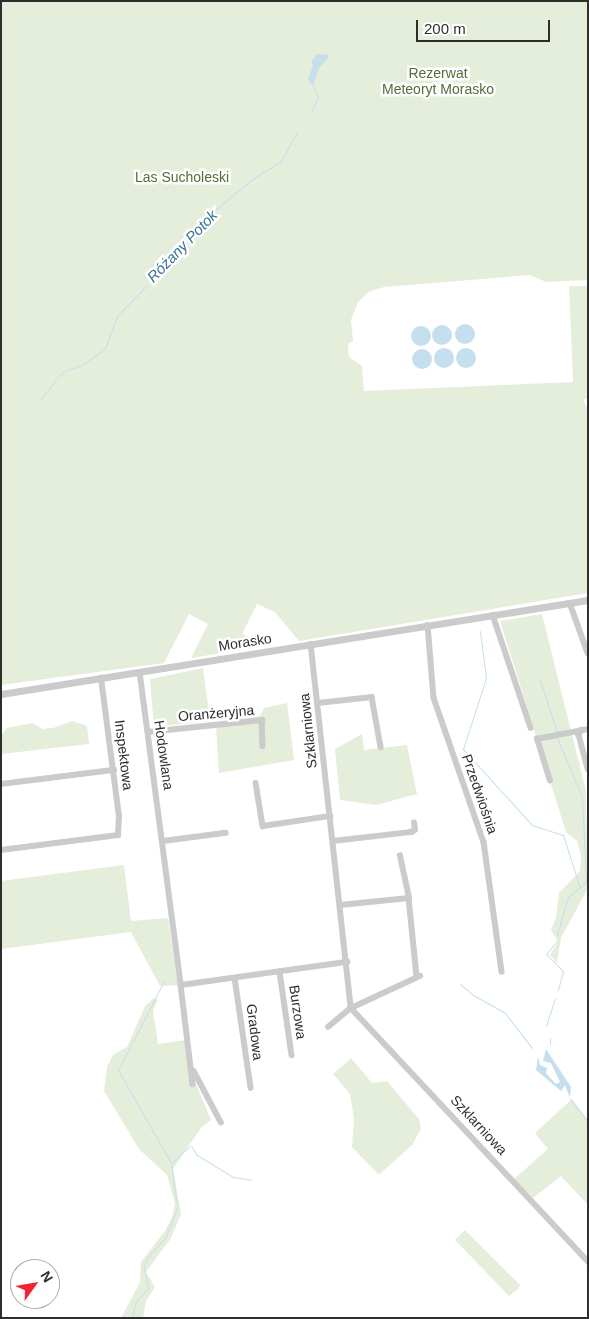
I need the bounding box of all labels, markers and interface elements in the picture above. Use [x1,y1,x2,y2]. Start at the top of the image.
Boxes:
scale bar [419,10,553,42]
text: 200 m [424,20,466,37]
park label: Rezerwat Meteoryt Morasko [382,65,494,98]
park label: Las Sucholeski [135,169,229,185]
water label: Różany Potok [143,206,221,286]
street label: Morasko [217,630,273,654]
street label: Szklarniowa [296,693,320,769]
street label: Oranżeryjna [177,701,255,725]
street label: Inspektowa [111,719,137,791]
street label: Hodowlana [151,719,177,791]
street label: Przedwiośnia [459,752,501,836]
street label: Burzowa [286,984,310,1040]
street label: Gradowa [243,1003,267,1061]
street label: Szklarniowa [447,1092,511,1158]
north arrow [10,1259,60,1309]
text: N [37,1268,56,1285]

